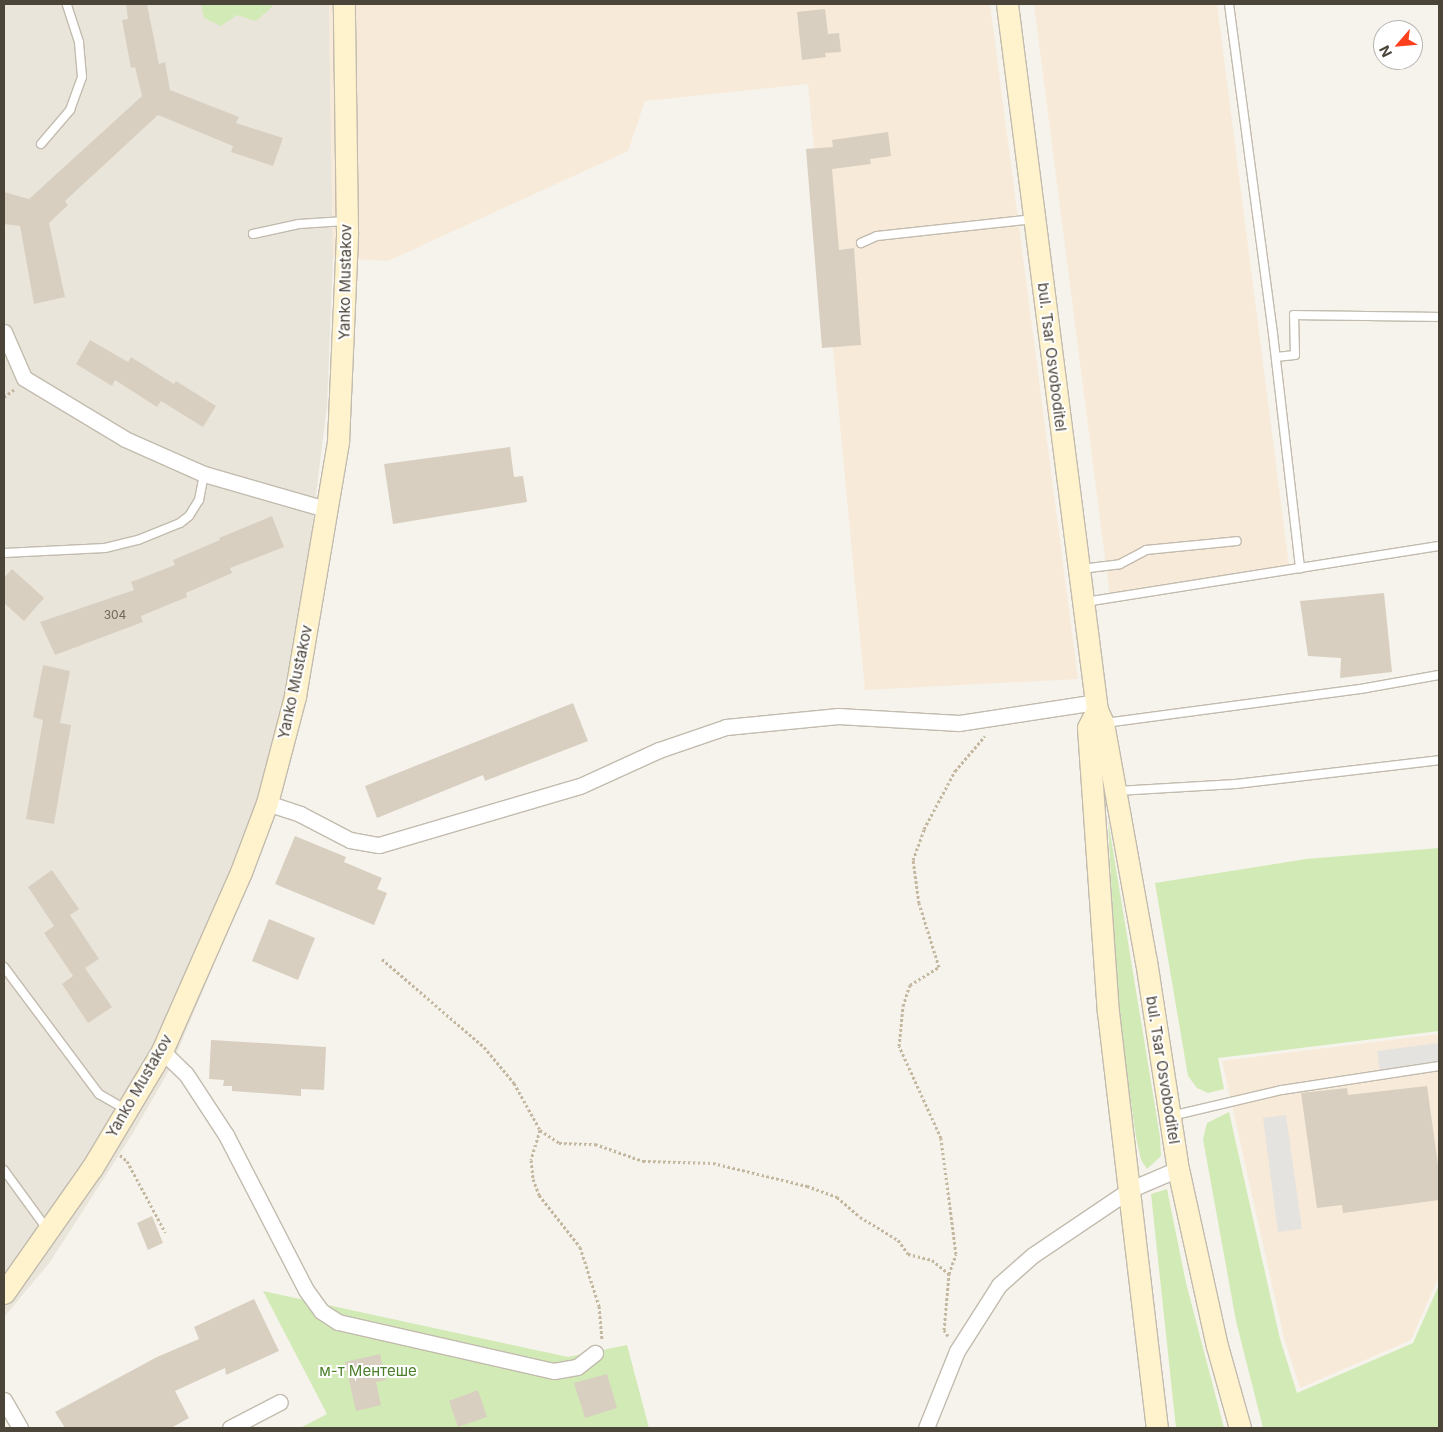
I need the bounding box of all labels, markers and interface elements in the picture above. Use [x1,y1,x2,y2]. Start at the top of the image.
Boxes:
north arrow [1373,20,1423,70]
text: N [1375,43,1395,60]
street label: Yanko Mustakov [335,224,355,340]
street label: bul. Tsar Osvoboditel [1034,282,1070,432]
house number: 304 [104,608,126,622]
street label: Yanko Mustakov [274,623,316,741]
street label: bul. Tsar Osvoboditel [1142,995,1184,1145]
street label: Yanko Mustakov [102,1031,176,1141]
park label: м-т Ментeше [319,1362,417,1380]

